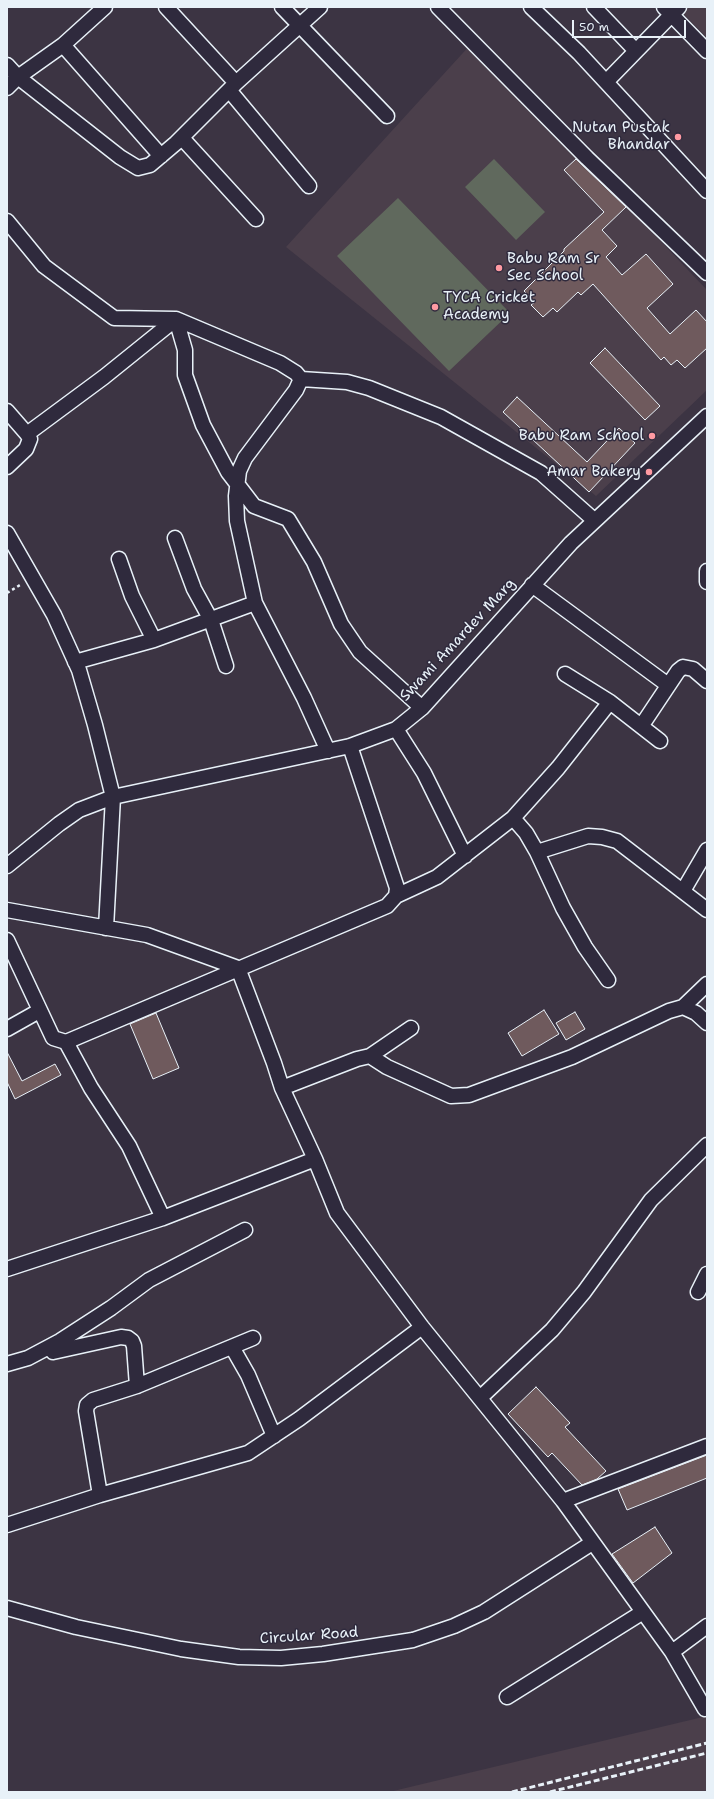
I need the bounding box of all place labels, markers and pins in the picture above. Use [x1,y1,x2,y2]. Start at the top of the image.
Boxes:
place label: Nutan Pustak Bhandar [572,119,670,154]
marker: Nutan Pustak Bhandar [673,132,683,142]
place label: Babu Ram Sr Sec School [507,250,600,285]
marker: Babu Ram Sr Sec School [494,263,504,273]
place label: TYCA Cricket Academy [443,289,535,324]
marker: TYCA Cricket Academy [430,302,440,312]
place label: Babu Ram School [519,427,644,445]
marker: Babu Ram School [647,431,657,441]
place label: Amar Bakery [546,463,641,481]
marker: Amar Bakery [644,467,654,477]

